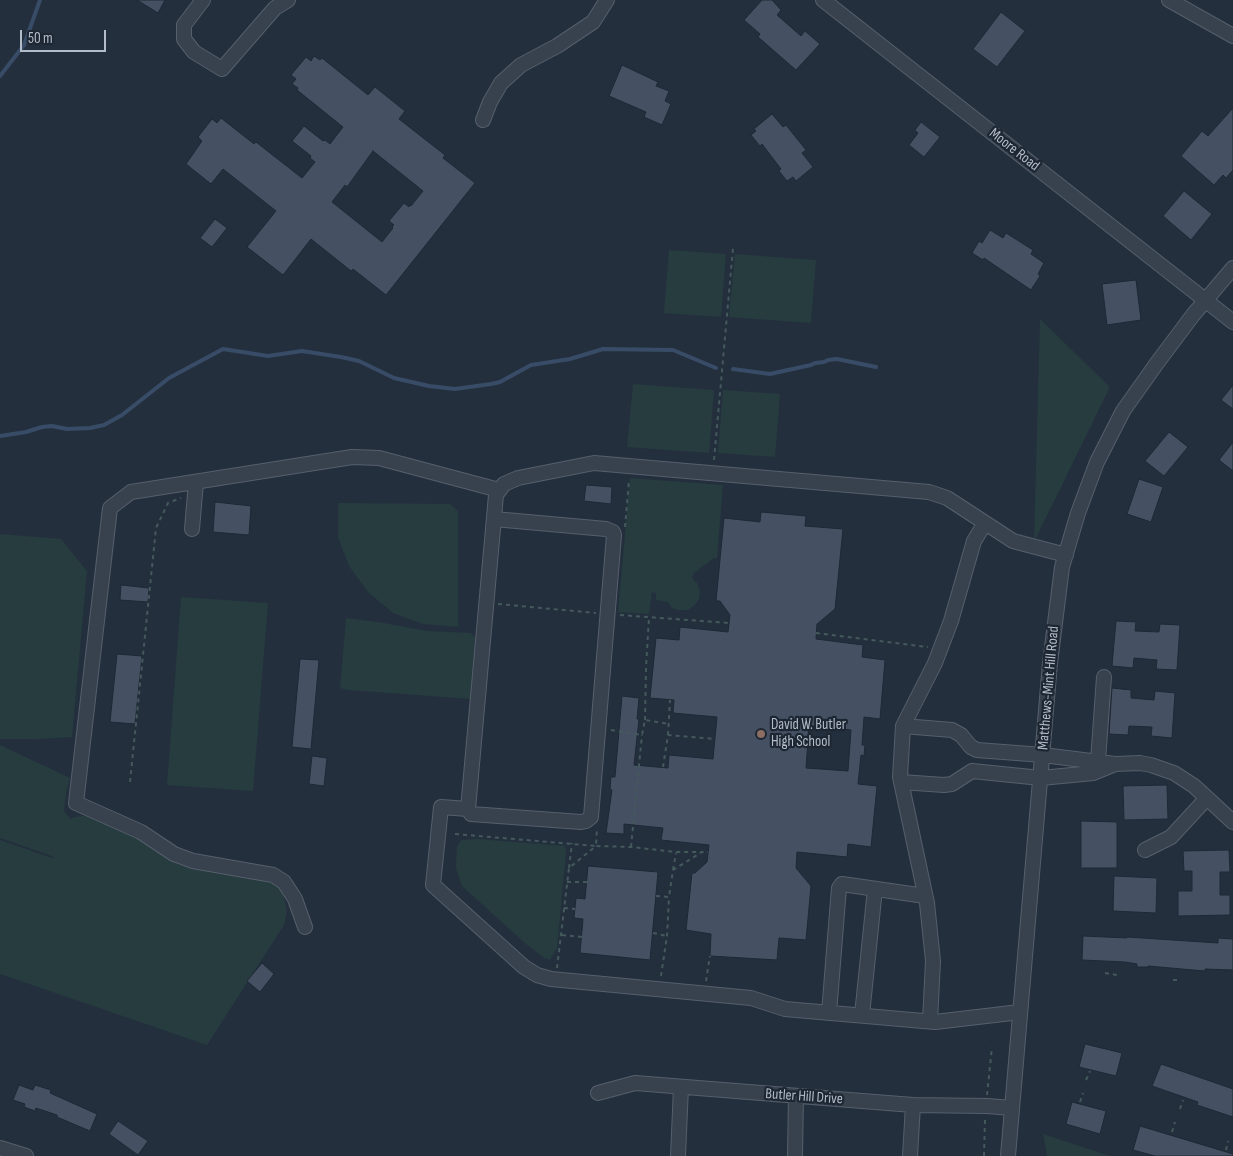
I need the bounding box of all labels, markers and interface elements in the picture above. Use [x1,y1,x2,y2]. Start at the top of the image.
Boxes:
scale bar [22,20,109,52]
text: 50 m [28,29,53,48]
street label: Moore Road [985,125,1043,175]
street label: Matthews-Mint Hill Road [1035,625,1063,751]
place label: David W. Butler High School [771,716,846,751]
marker: David W. Butler High School [755,728,767,740]
street label: Butler Hill Drive [765,1085,843,1109]

